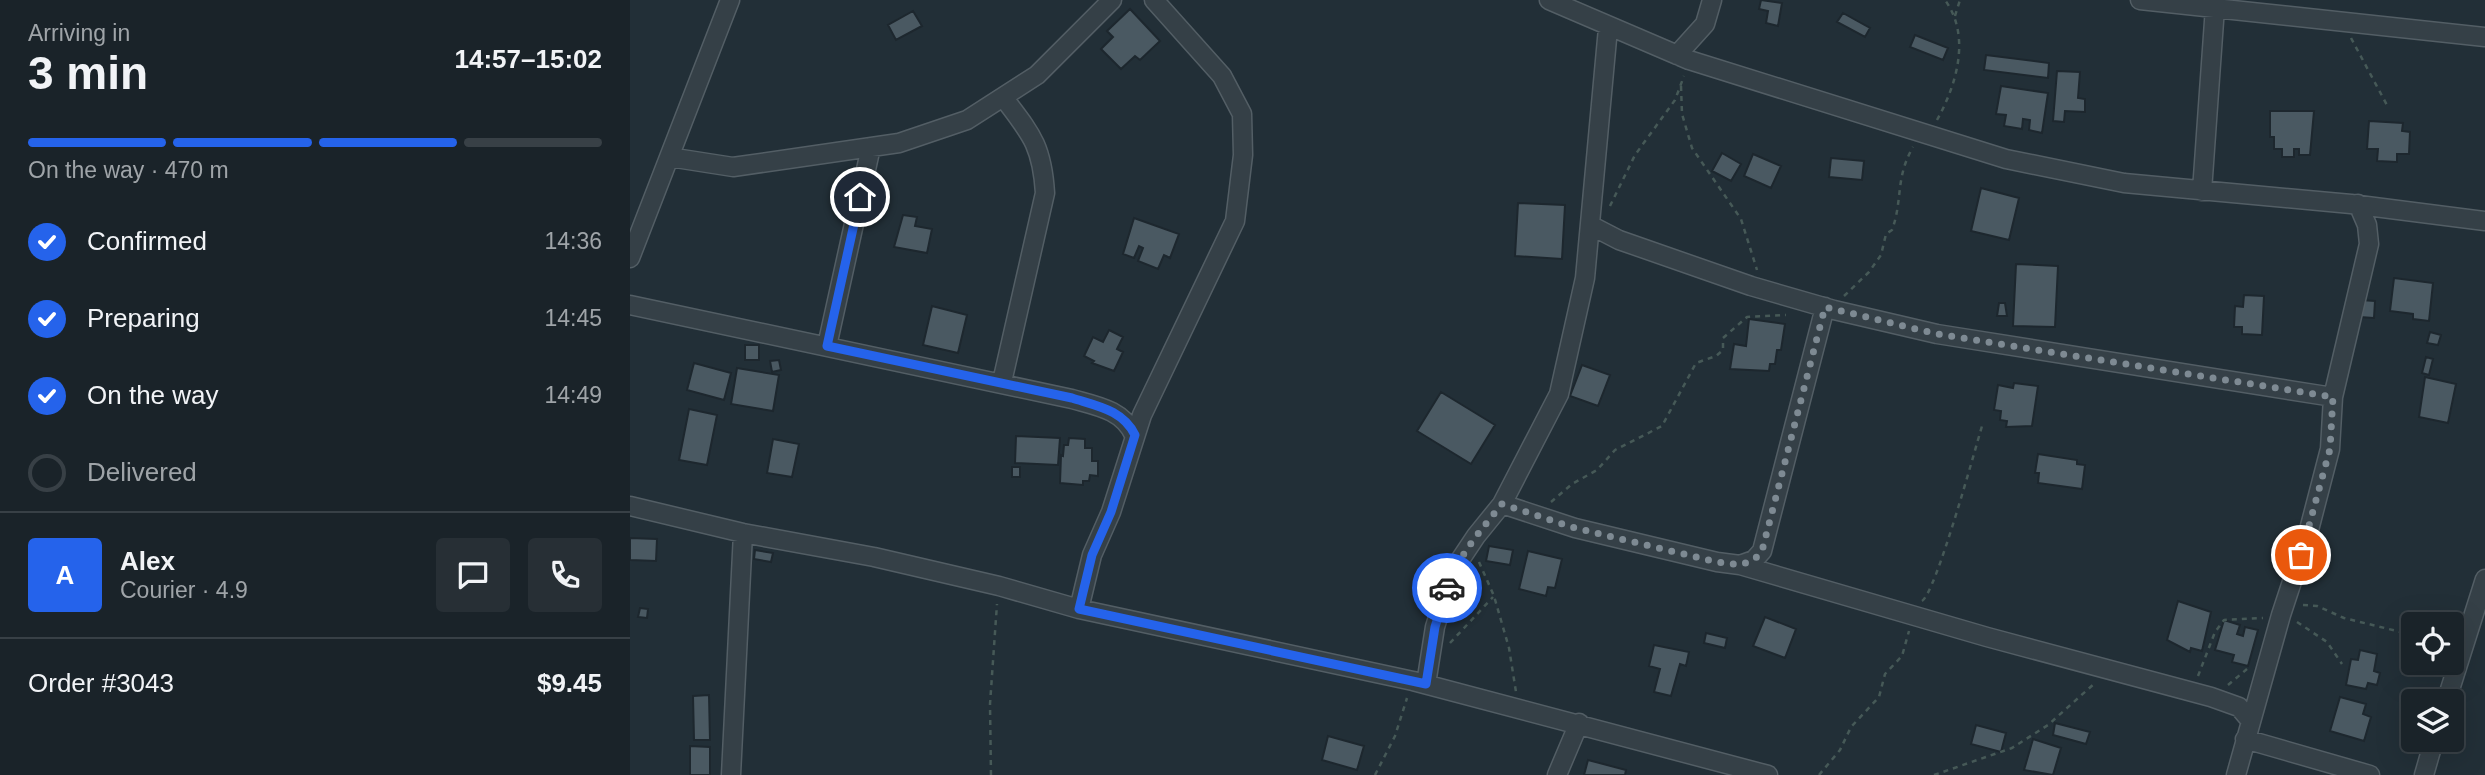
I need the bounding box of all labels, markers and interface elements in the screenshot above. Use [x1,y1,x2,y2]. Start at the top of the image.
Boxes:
text: Arriving in [28,20,130,46]
text: 14:57–15:02 [455,44,602,74]
text: 3 min [28,47,148,99]
text: On the way · 470 m [28,157,229,183]
pin [830,167,890,227]
icon: home [841,178,879,216]
icon: check [28,223,66,261]
text: Confirmed [87,226,207,256]
text: 14:36 [544,228,602,254]
icon: check [28,300,66,338]
text: Preparing [87,303,200,333]
text: 14:45 [544,305,602,331]
icon: check [28,377,66,415]
text: On the way [87,380,219,410]
text: 14:49 [544,382,602,408]
text: Delivered [87,457,197,487]
pin [2271,525,2331,585]
icon: bag [2282,536,2320,574]
button: chat [436,538,510,612]
button: phone [528,538,602,612]
text: Alex [120,546,175,576]
courier [1412,553,1482,623]
text: A [56,560,74,590]
icon: car [1428,569,1466,607]
text: Courier · 4.9 [120,577,248,603]
map controls [2401,612,2464,752]
button: locate [2401,612,2464,675]
text: Order #3043 [28,668,174,698]
text: $9.45 [537,668,602,698]
button: layers [2401,689,2464,752]

